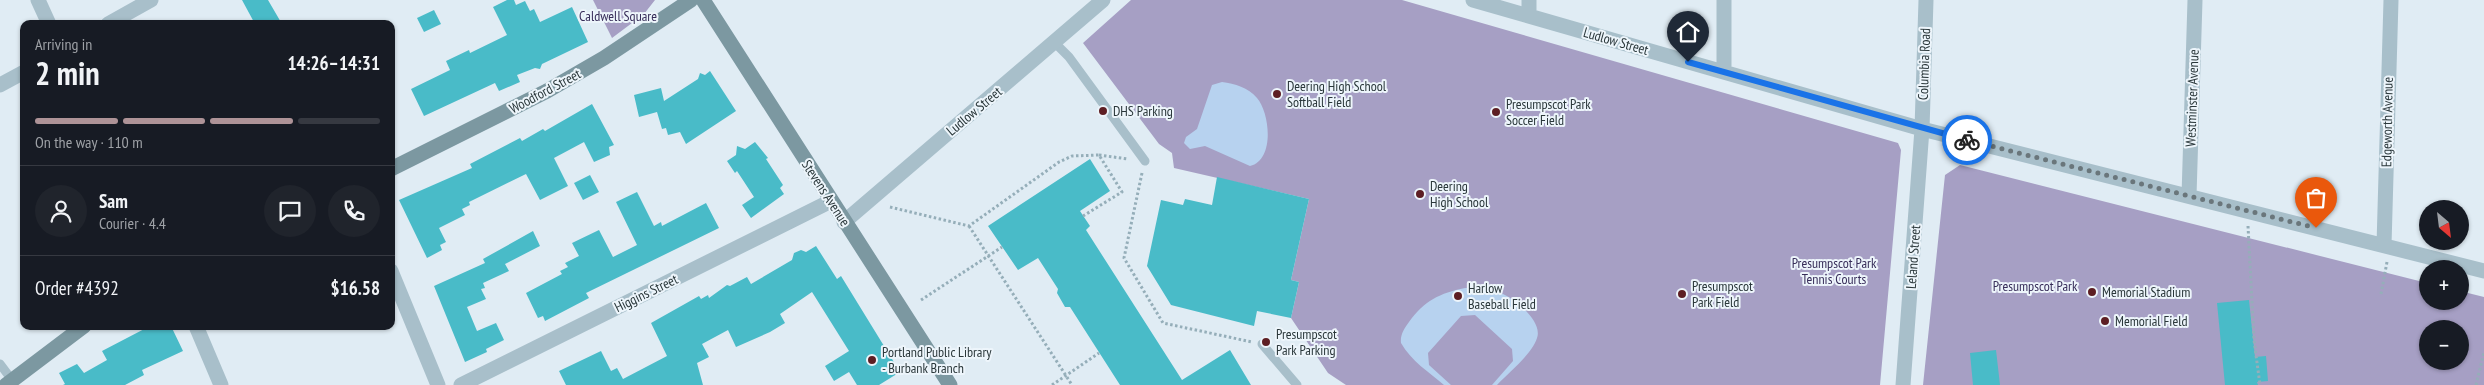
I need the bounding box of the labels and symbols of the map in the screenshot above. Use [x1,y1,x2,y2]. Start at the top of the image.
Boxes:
park label: Caldwell Square [579,7,657,25]
pin [1667,11,1709,62]
street label: Ludlow Street [1581,23,1651,59]
street label: Columbia Road [1914,28,1934,100]
street label: Westminster Avenue [2181,49,2203,147]
street label: Woodford Street [506,65,584,117]
place label: Deering High School Softball Field [1287,77,1387,111]
street label: Edgeworth Avenue [2377,77,2397,167]
street label: Ludlow Street [943,83,1006,139]
marker: Deering High School Softball Field [1271,88,1283,100]
place label: Presumpscot Park Soccer Field [1506,95,1591,129]
place label: DHS Parking [1113,102,1173,120]
marker: DHS Parking [1097,105,1109,117]
marker: Presumpscot Park Soccer Field [1490,106,1502,118]
courier [1942,115,1992,165]
street label: Stevens Avenue [798,156,854,230]
place label: Deering High School [1430,177,1489,211]
pin [2295,177,2337,228]
marker: Deering High School [1414,188,1426,200]
north arrow [2419,200,2469,250]
street label: Leland Street [1902,224,1924,290]
park label: Presumpscot Park Tennis Courts [1792,254,1877,288]
street label: Higgins Street [611,270,681,316]
place label: Presumpscot Park Field [1692,277,1753,311]
park label: Presumpscot Park [1993,277,2078,295]
place label: Harlow Baseball Field [1468,279,1536,313]
place label: Memorial Stadium [2102,283,2190,301]
marker: Memorial Stadium [2086,286,2098,298]
marker: Presumpscot Park Field [1676,288,1688,300]
marker: Harlow Baseball Field [1452,290,1464,302]
place label: Memorial Field [2115,312,2188,330]
marker: Memorial Field [2099,315,2111,327]
place label: Presumpscot Park Parking [1276,325,1337,359]
marker: Presumpscot Park Parking [1260,336,1272,348]
place label: Portland Public Library - Burbank Branch [882,343,992,377]
marker: Portland Public Library - Burbank Branch [866,354,878,366]

